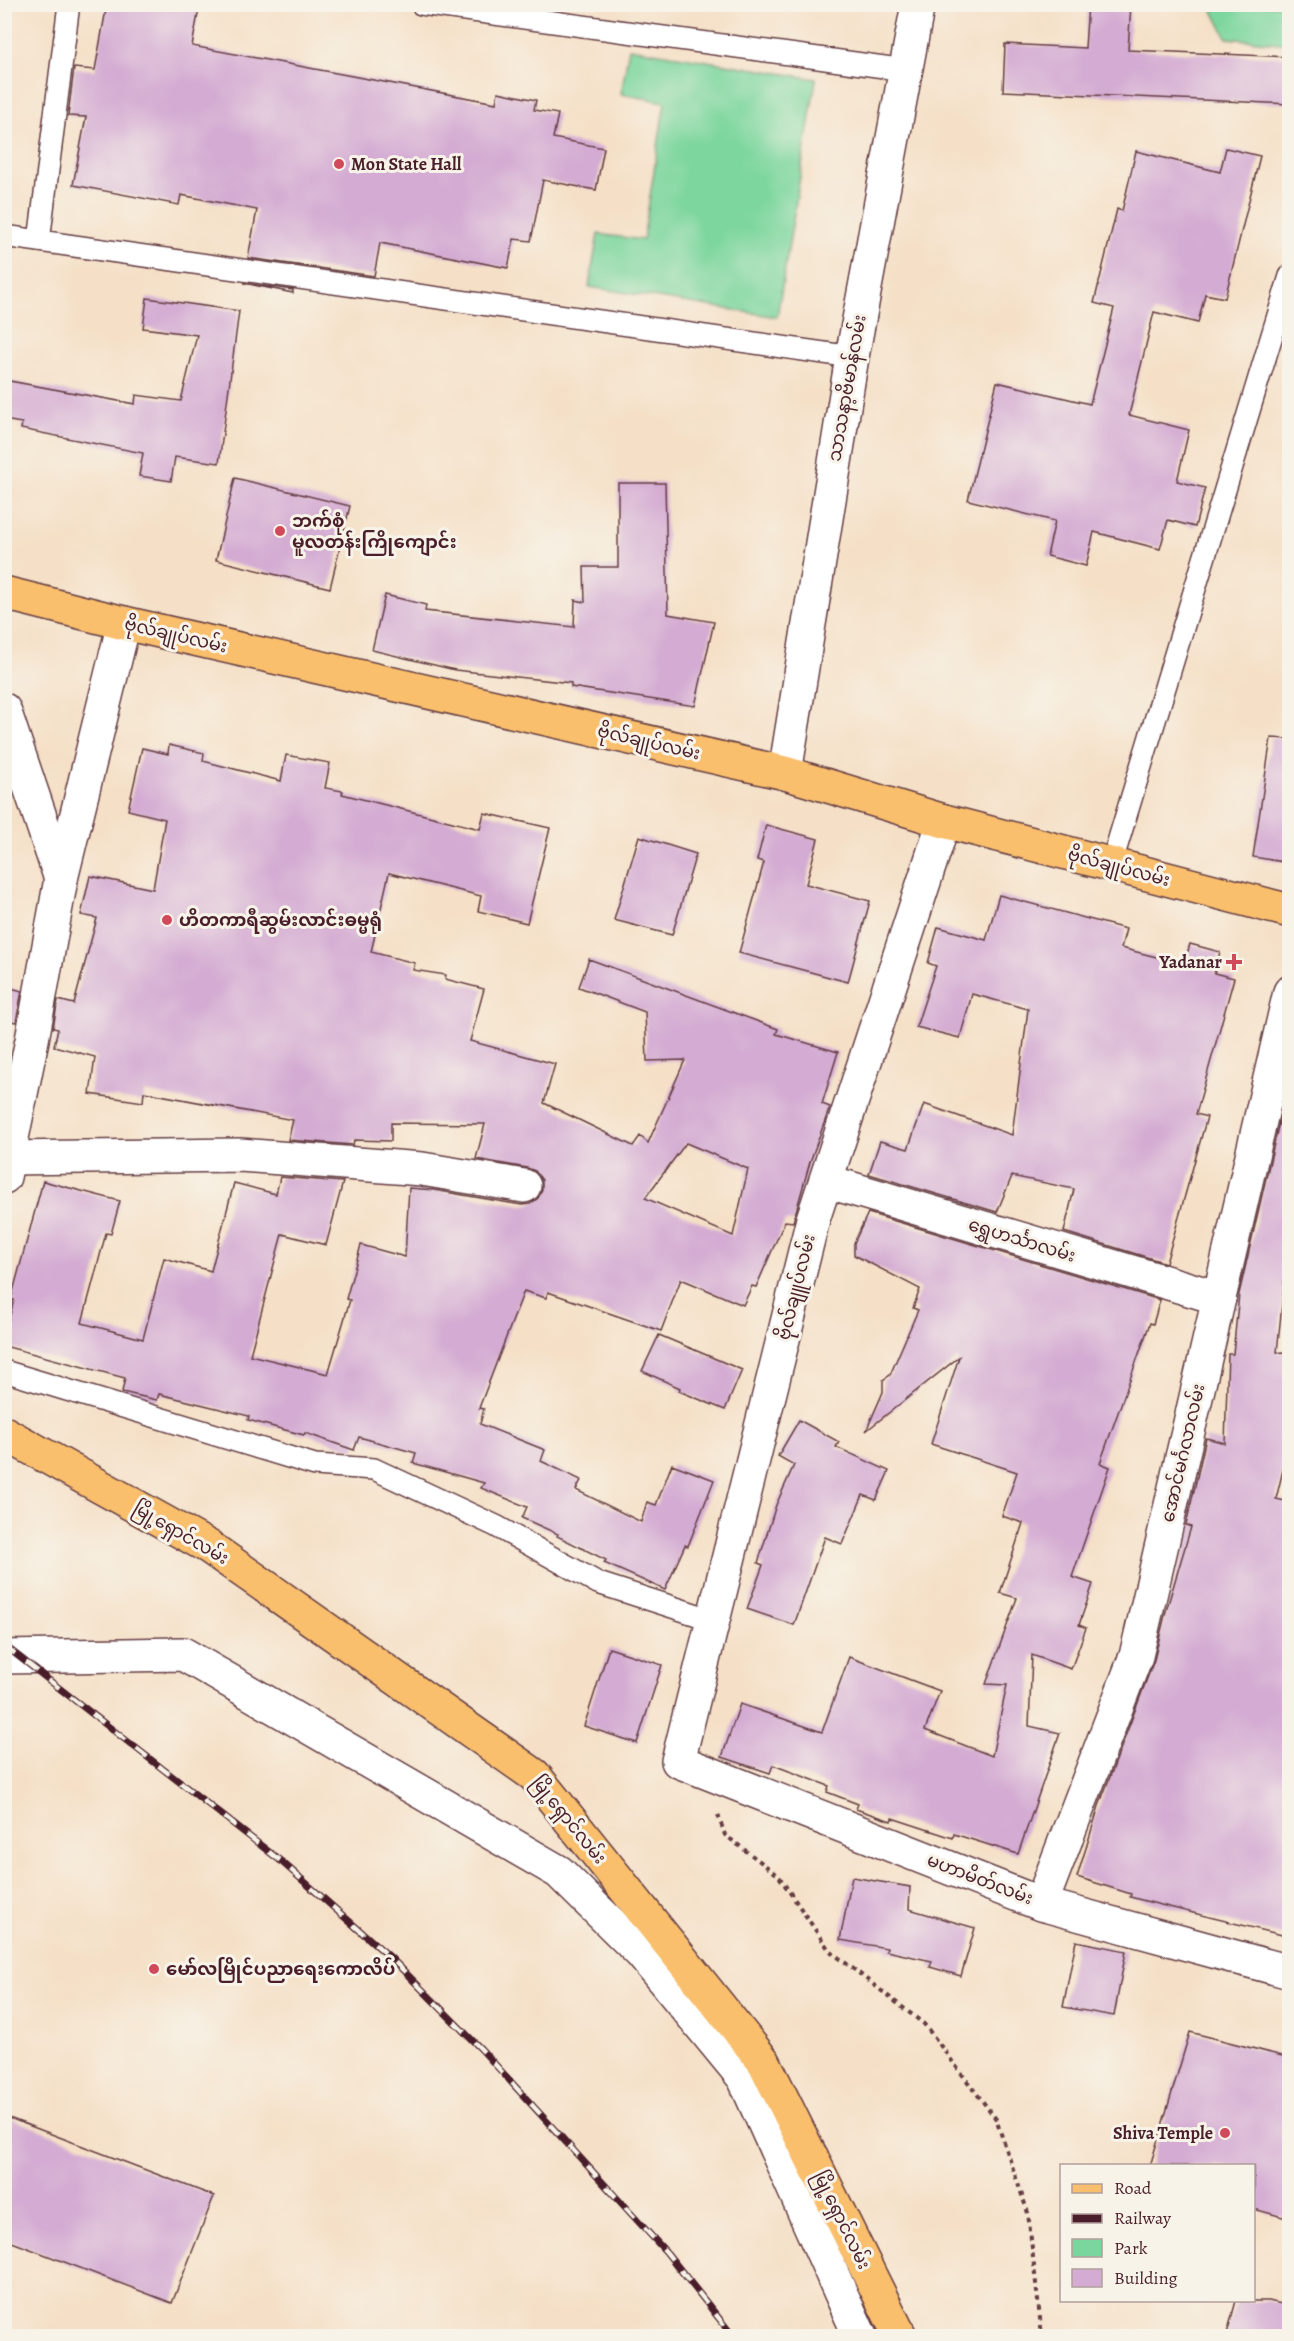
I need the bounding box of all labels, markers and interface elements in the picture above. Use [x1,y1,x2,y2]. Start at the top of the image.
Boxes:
place label: Mon State Hall [351,152,462,176]
marker: Mon State Hall [332,157,346,171]
street label: သာသနာ့ဗိမာန်လမ်း [820,312,875,464]
place label: ဘက်စုံ မူလတန်းကြိုကျောင်း [292,509,457,557]
marker: ဘက်စုံ မူလတန်းကြိုကျောင်း [273,524,287,538]
street label: ဗိုလ်ချုပ်လမ်း [122,610,230,661]
street label: ဗိုလ်ချုပ်လမ်း [595,717,703,768]
street label: ဗိုလ်ချုပ်လမ်း [1065,840,1173,895]
place label: ဟိတကာရီဆွမ်းလာင်းဓမ္မရုံ [179,908,382,934]
marker: ဟိတကာရီဆွမ်းလာင်းဓမ္မရုံ [160,913,174,927]
place label: Yadanar [1158,950,1223,974]
marker: Yadanar [1227,955,1241,969]
street label: ရွှေဟင်္သာလမ်း [965,1211,1079,1271]
street label: ဗိုလ်ချူပ်လမ်း [769,1231,824,1343]
street label: အောင်မင်္ဂလာလမ်း [1154,1381,1211,1525]
street label: မြို့ရှောင်လမ်း [127,1494,234,1573]
street label: မြို့ရှောင်လမ်း [524,1770,613,1871]
street label: မဟာမိတ်လမ်း [924,1846,1037,1910]
place label: မော်လမြိုင်ပညာရေးကောလိပ် [166,1957,395,1983]
marker: မော်လမြိုင်ပညာရေးကောလိပ် [147,1962,161,1976]
place label: Shiva Temple [1113,2121,1213,2145]
marker: Shiva Temple [1218,2126,1232,2140]
legend [1060,2164,1255,2302]
street label: မြို့ရှောင်လမ်း [805,2166,878,2274]
text: Road [1114,2176,1152,2200]
text: Railway [1114,2206,1172,2230]
text: Park [1114,2236,1148,2260]
text: Building [1114,2266,1178,2290]

